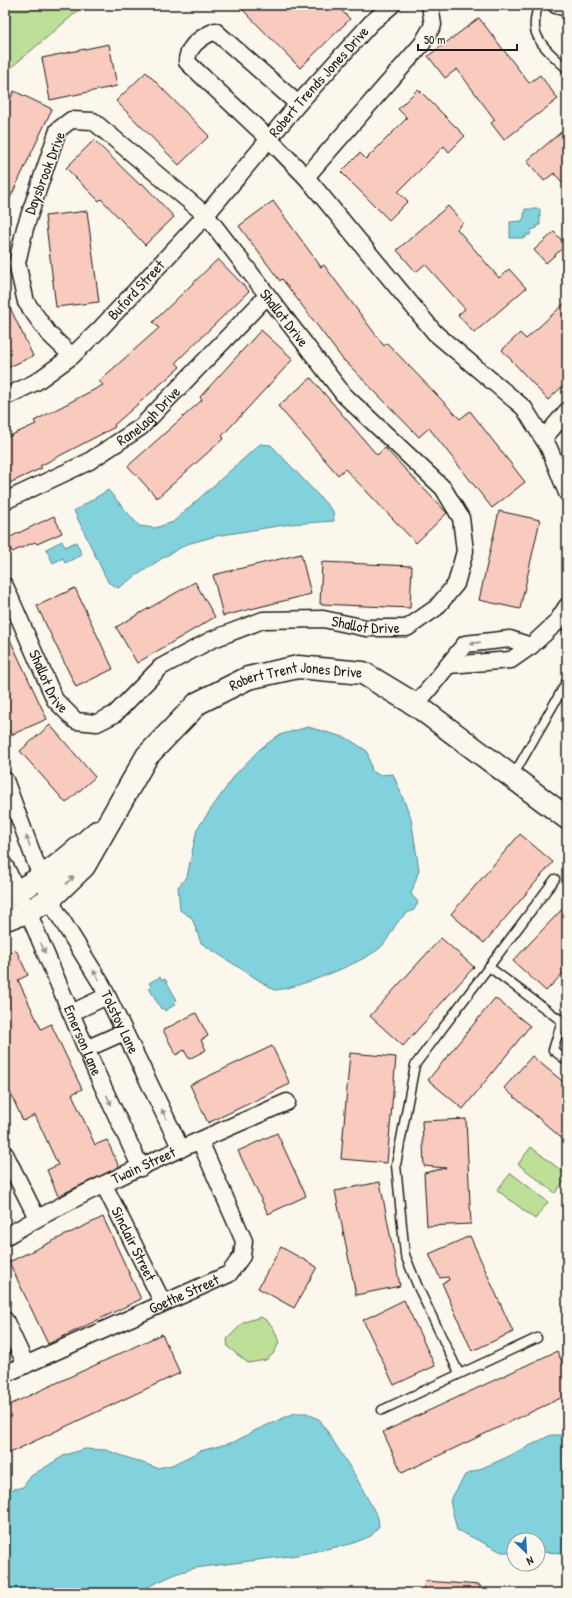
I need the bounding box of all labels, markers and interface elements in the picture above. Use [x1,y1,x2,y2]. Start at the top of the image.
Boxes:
street label: Robert Trends Jones Drive [264,21,373,142]
scale bar [418,26,517,52]
text: 50 m [424,31,445,48]
street label: Daysbrook Drive [19,128,70,217]
street label: Buford Street [103,254,170,324]
street label: Shallot Drive [255,284,314,351]
street label: Ranelagh Drive [112,381,185,450]
street label: Shallot Drive [330,610,400,638]
one-way arrow [469,640,481,646]
street label: Shallot Drive [24,646,73,718]
street label: Robert Trent Jones Drive [225,656,363,696]
one-way arrow [24,834,30,846]
one-way arrow [65,875,75,885]
one-way arrow [41,943,47,955]
one-way arrow [92,970,100,980]
street label: Tolstoy Lane [96,987,145,1057]
street label: Emerson Lane [59,1002,107,1079]
one-way arrow [106,1094,112,1105]
one-way arrow [161,1108,167,1120]
street label: Twain Street [108,1141,180,1189]
street label: Sinclair Street [107,1203,162,1285]
street label: Goethe Street [145,1268,223,1319]
north arrow [506,1532,546,1572]
text: N [524,1553,536,1569]

